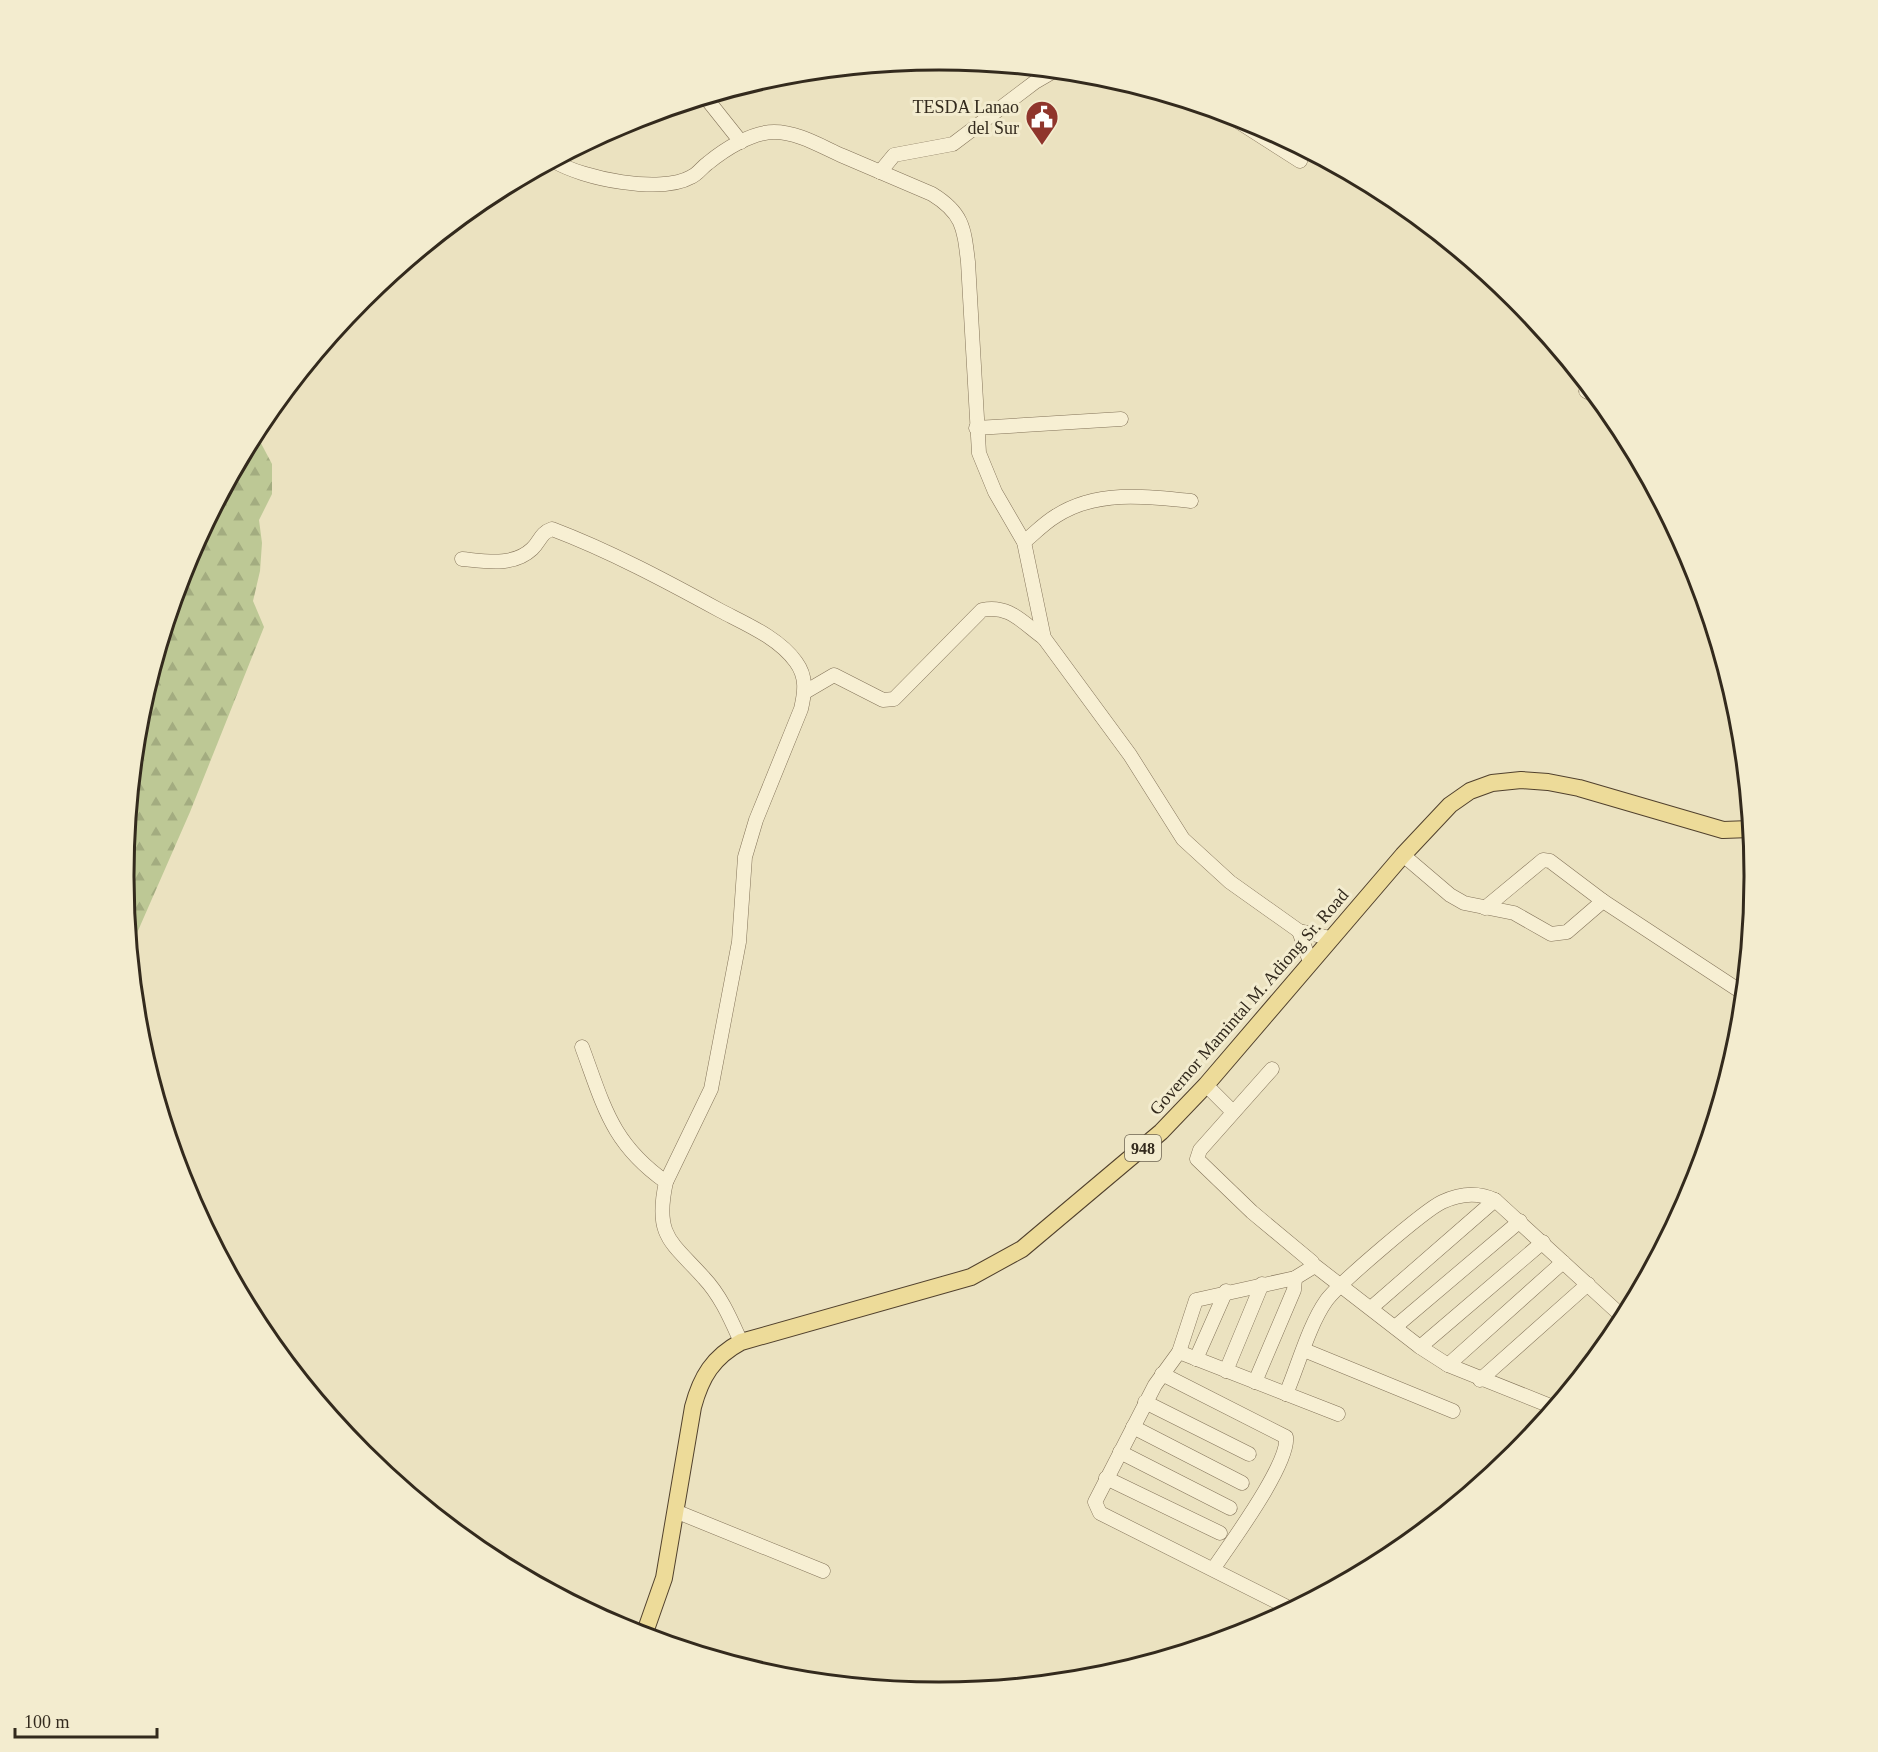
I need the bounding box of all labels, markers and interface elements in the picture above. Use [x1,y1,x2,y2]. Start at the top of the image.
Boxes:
place label: TESDA Lanao del Sur [913,97,1019,138]
public building icon: TESDA Lanao del Sur [1024,99,1060,146]
street label: Governor Mamintal M. Adiong Sr. Road [1146,885,1352,1119]
road number: 948 [1125,1135,1161,1161]
scale bar [15,1701,158,1739]
text: 100 m [24,1712,70,1732]

